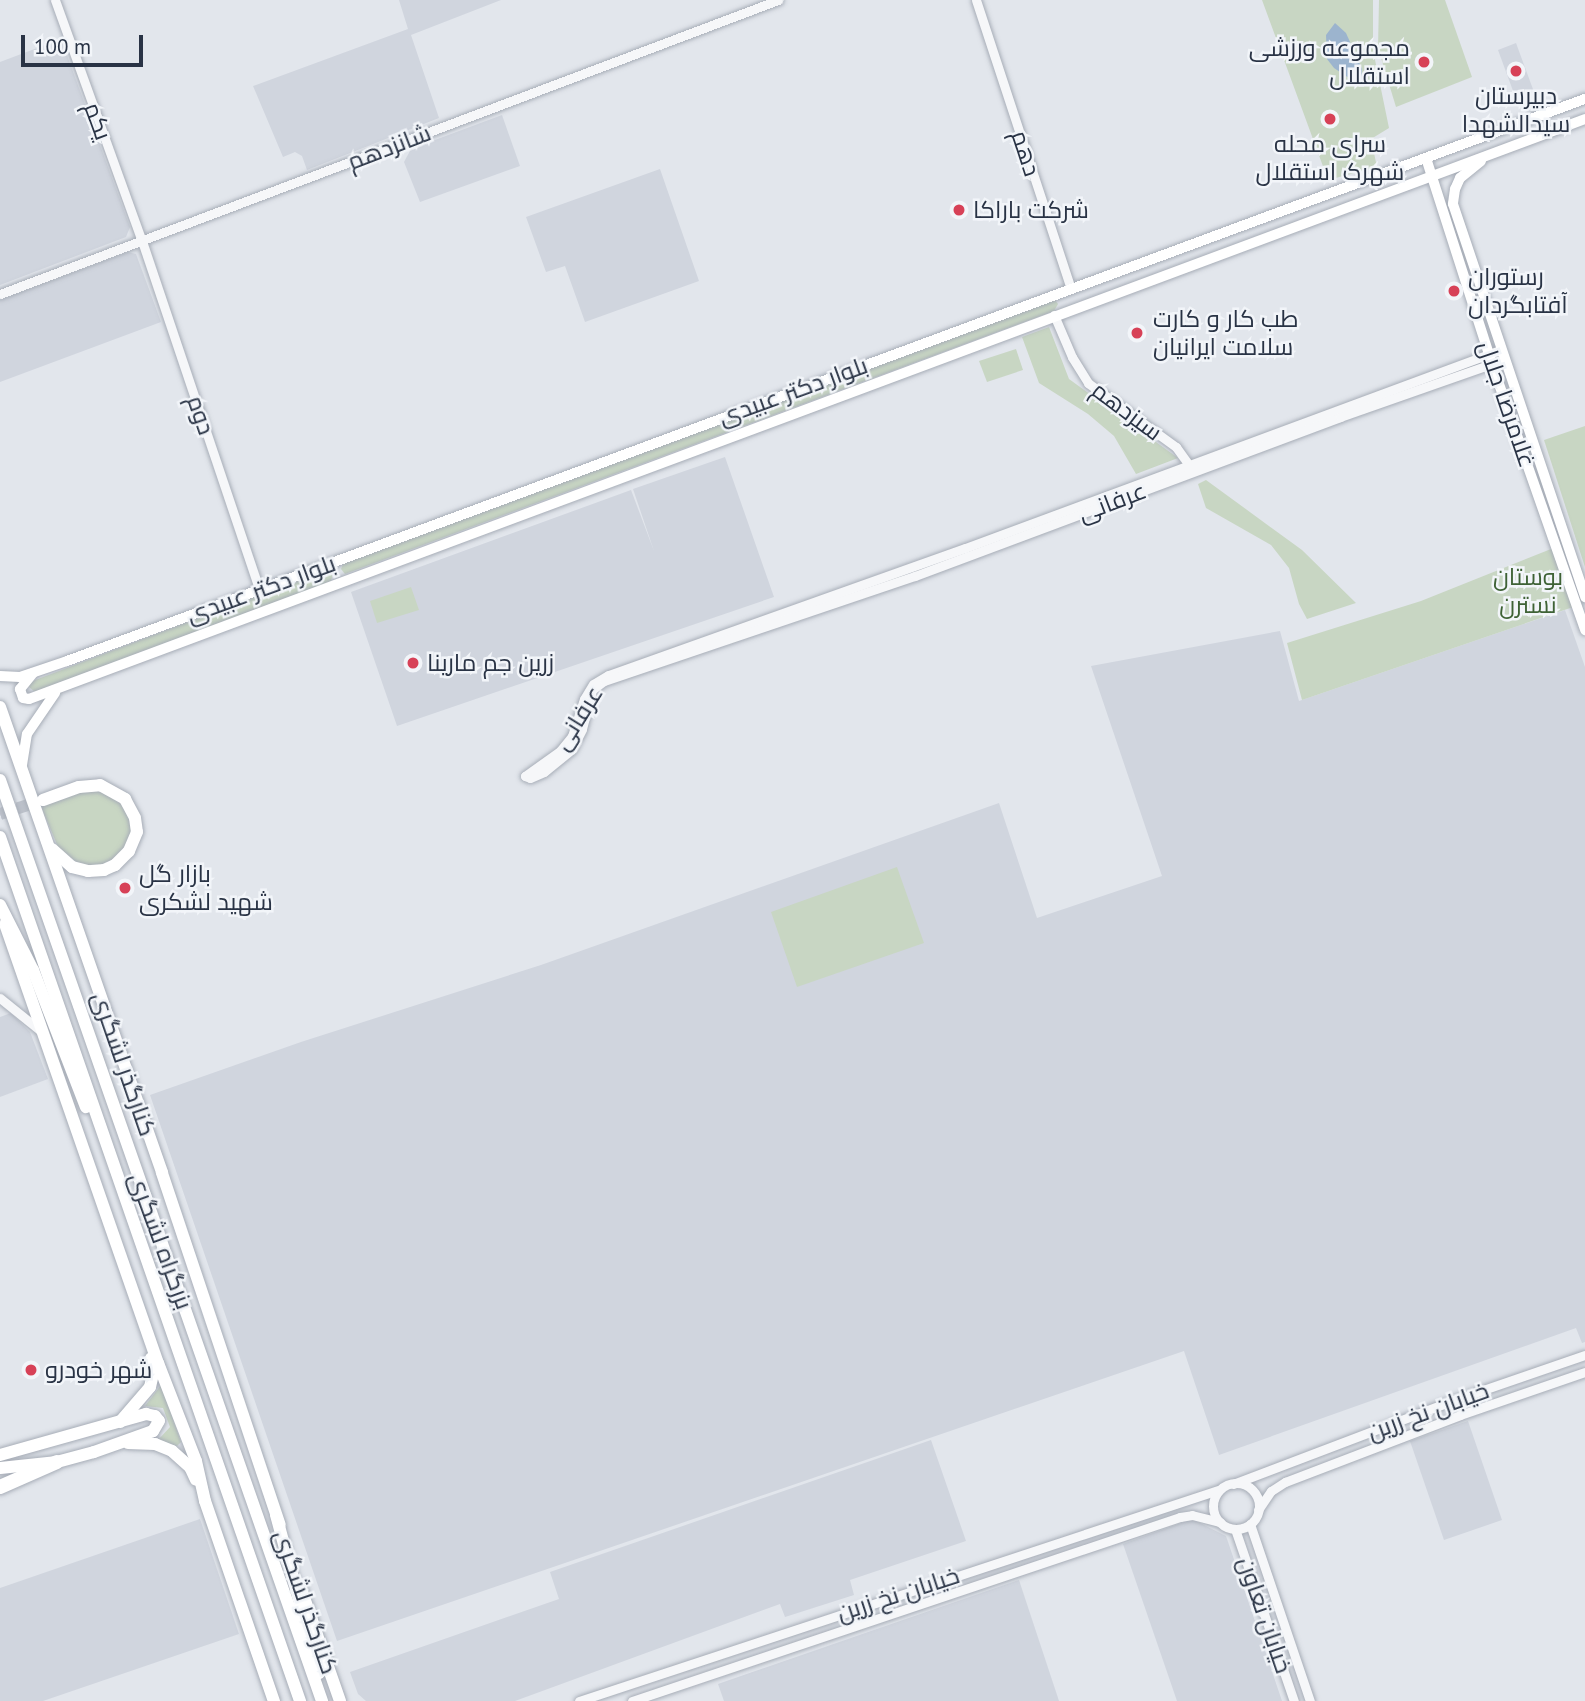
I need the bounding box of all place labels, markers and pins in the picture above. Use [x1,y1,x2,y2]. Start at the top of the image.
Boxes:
place label: مجموعه ورزشی استقلال [1249,34,1410,90]
marker: مجموعه ورزشی استقلال [1416,54,1432,70]
marker: دبیرستان سیدالشهدا [1508,63,1524,79]
place label: دبیرستان سیدالشهدا [1462,82,1570,138]
marker: سرای محله شهرک استقلال [1322,111,1338,127]
place label: سرای محله شهرک استقلال [1256,130,1404,186]
place label: شرکت باراکا [973,196,1089,224]
marker: شرکت باراکا [951,202,967,218]
place label: رستوران آفتابگردان [1468,263,1568,319]
marker: رستوران آفتابگردان [1446,283,1462,299]
place label: طب کار و کارت سلامت ایرانیان [1153,305,1298,361]
marker: طب کار و کارت سلامت ایرانیان [1127,323,1147,343]
place label: زرین جم مارینا [427,649,554,677]
marker: زرین جم مارینا [405,655,421,671]
place label: بازار گل شهید لشکری [139,860,273,916]
marker: بازار گل شهید لشکری [117,880,133,896]
place label: شهر خودرو [45,1356,152,1384]
marker: شهر خودرو [23,1362,39,1378]

